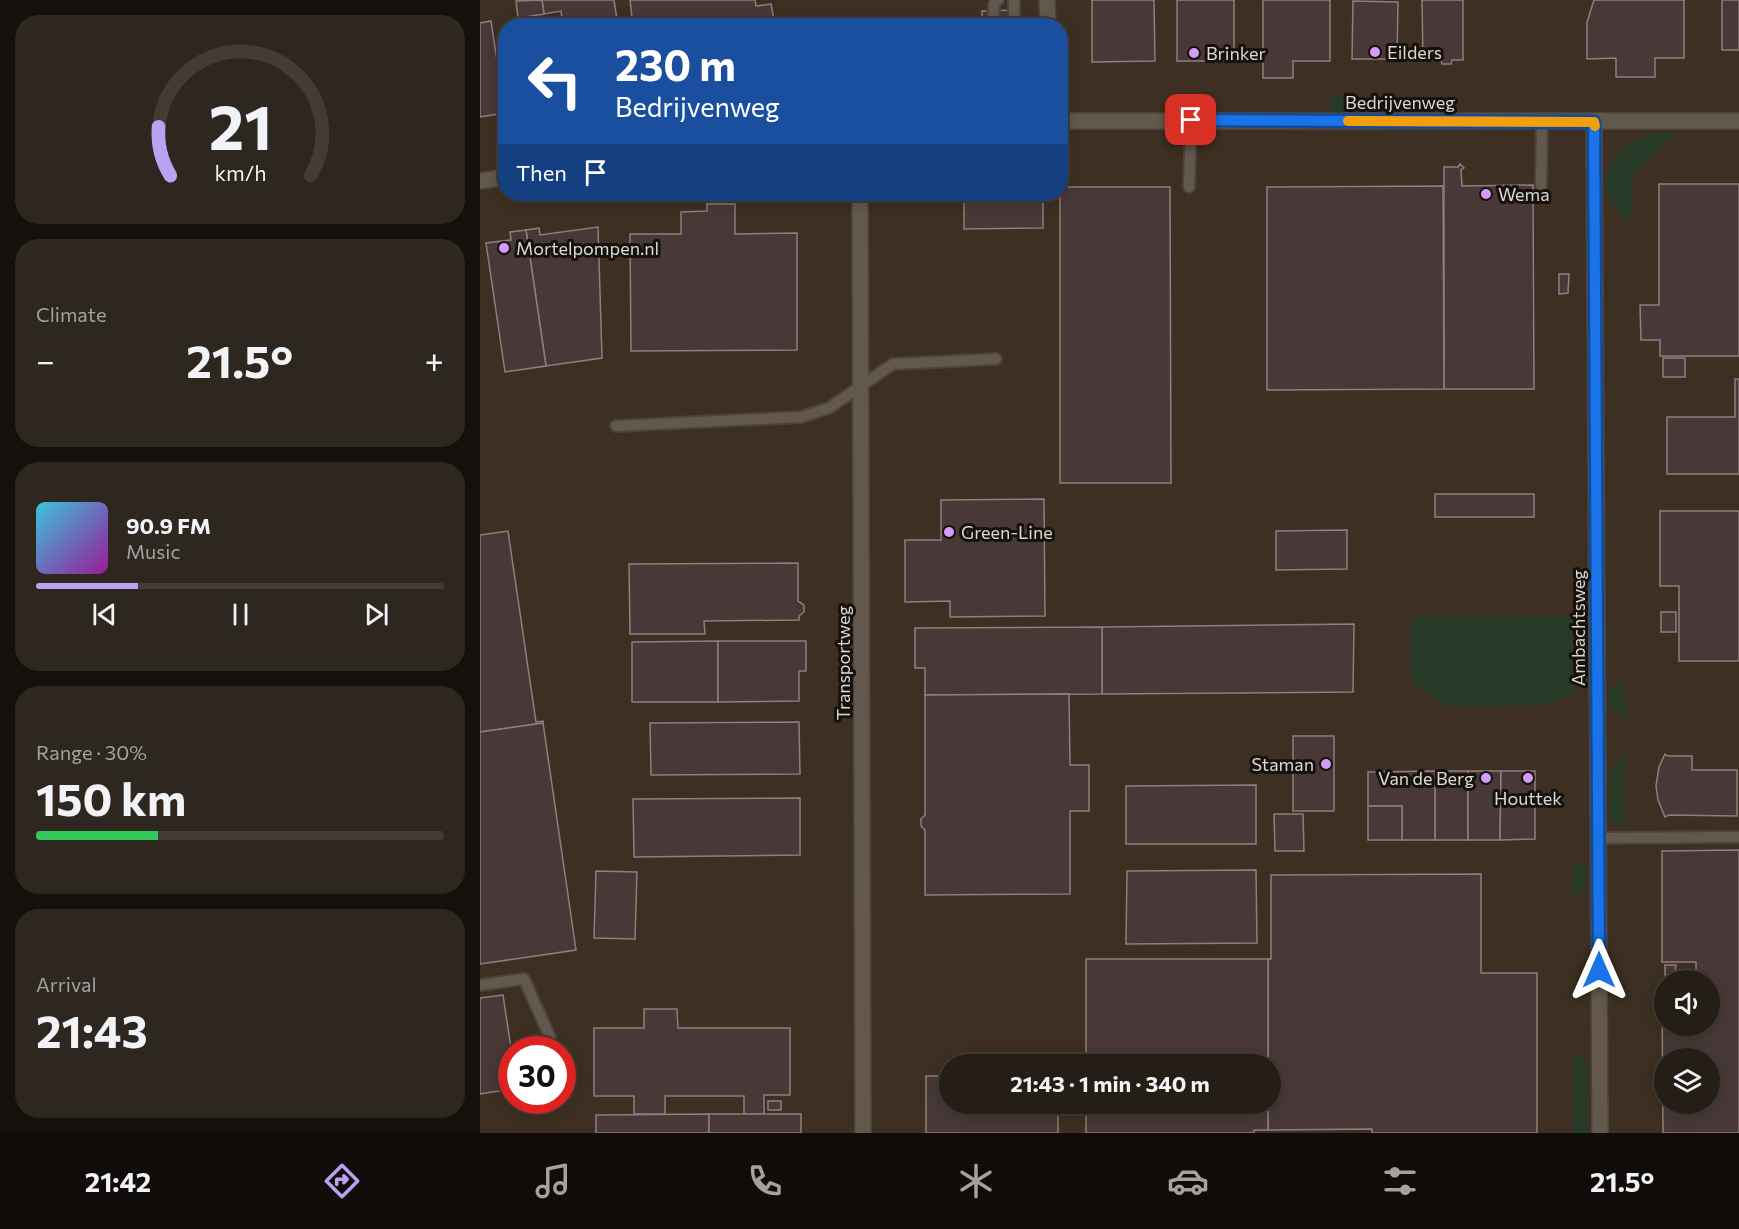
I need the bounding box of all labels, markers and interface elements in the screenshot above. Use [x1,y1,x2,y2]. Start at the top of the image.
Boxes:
text: 230 m [615,38,736,90]
place label: Eilders [1387,41,1442,63]
icon: left [516,42,594,120]
place label: Brinker [1206,42,1266,64]
marker: Eilders [1368,45,1382,59]
marker: Brinker [1187,46,1201,60]
text: 21 [208,87,272,163]
text: Bedrijvenweg [615,90,780,123]
street label: Bedrijvenweg [1345,91,1455,113]
pin [1165,94,1216,145]
icon: arrive [1174,103,1207,136]
icon: arrive [579,156,612,189]
text: Then [516,159,567,186]
text: km/h [214,160,266,186]
place label: Wema [1498,183,1550,205]
marker: Wema [1479,187,1493,201]
place label: Mortelpompen.nl [516,237,659,259]
marker: Mortelpompen.nl [497,241,511,255]
text: Climate [36,302,106,326]
text: 21.5° [186,332,293,387]
text: − [36,339,55,380]
text: + [425,339,444,380]
text: 90.9 FM [126,512,211,539]
place label: Green-Line [961,521,1053,543]
marker: Green-Line [942,525,956,539]
text: Music [126,539,180,563]
street label: Ambachtsweg [1567,570,1589,686]
icon: previous [88,598,121,631]
icon: pause [224,598,257,631]
icon: next [360,598,393,631]
street label: Transportweg [832,606,854,720]
text: Range · 30% [36,740,147,764]
place label: Staman [1251,753,1314,775]
marker: Staman [1319,757,1333,771]
place label: Van de Berg [1378,767,1474,789]
text: 150 km [36,770,186,825]
marker: Van de Berg [1479,771,1493,785]
marker: Houttek [1521,771,1535,785]
place label: Houttek [1494,787,1562,809]
position arrow [1567,938,1631,1002]
map controls [1654,970,1720,1114]
button: sound [1654,970,1720,1036]
text: Arrival [36,972,97,996]
text: 21:43 [36,1002,148,1057]
speed limit sign: 30 [498,1036,576,1114]
button: layers [1654,1048,1720,1114]
text: 21:43 · 1 min · 340 m [1010,1070,1210,1097]
icon: directions [321,1160,363,1202]
icon: music [532,1160,574,1202]
icon: phone [744,1160,786,1202]
icon: climate [955,1160,997,1202]
icon: car [1167,1160,1209,1202]
icon: filters [1379,1160,1421,1202]
text: 21:42 [85,1165,151,1198]
text: 21.5° [1590,1165,1654,1198]

